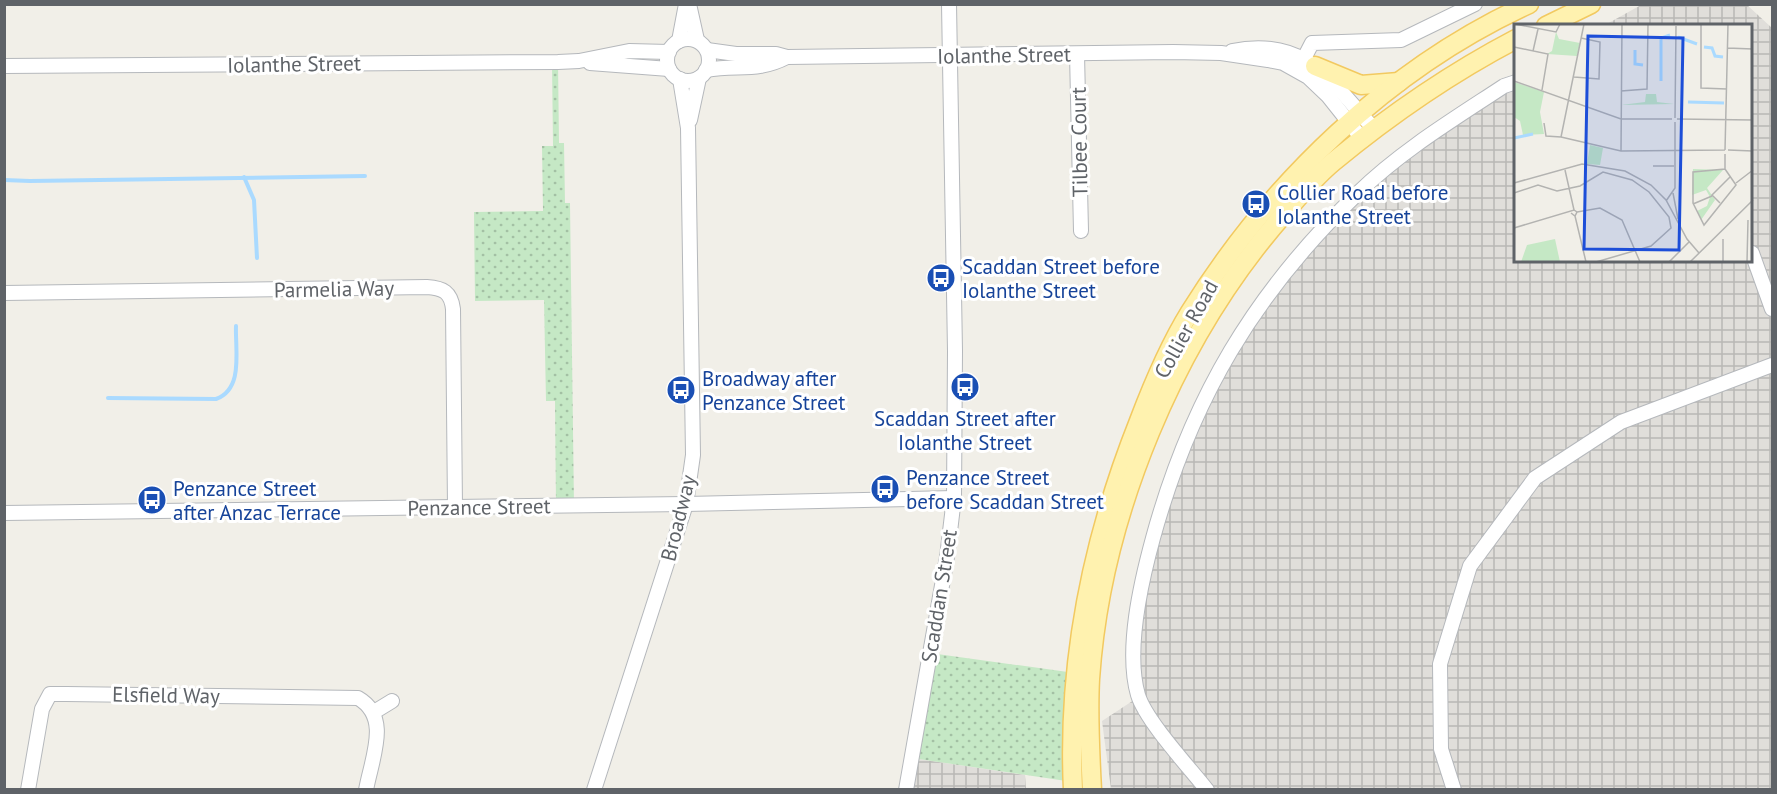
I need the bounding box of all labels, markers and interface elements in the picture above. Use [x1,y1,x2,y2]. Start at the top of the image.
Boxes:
inset map [1514,24,1753,262]
street label: Iolanthe Street [937,40,1071,70]
street label: Iolanthe Street [227,49,361,79]
street label: Tilbee Court [1065,87,1093,197]
place label: Collier Road before Iolanthe Street [1277,179,1448,230]
bus stop icon: Collier Road before Iolanthe Street [1240,188,1272,220]
place label: Scaddan Street before Iolanthe Street [962,253,1160,304]
bus stop icon: Scaddan Street before Iolanthe Street [925,262,957,294]
street label: Parmelia Way [274,274,395,304]
street label: Collier Road [1148,275,1224,383]
place label: Broadway after Penzance Street [702,365,845,416]
bus stop icon: Scaddan Street after Iolanthe Street [949,371,981,403]
bus stop icon: Broadway after Penzance Street [665,374,697,406]
place label: Scaddan Street after Iolanthe Street [874,405,1056,456]
place label: Penzance Street before Scaddan Street [906,464,1104,515]
street label: Broadway [654,472,702,564]
bus stop icon: Penzance Street before Scaddan Street [869,473,901,505]
place label: Penzance Street after Anzac Terrace [173,475,341,526]
bus stop icon: Penzance Street after Anzac Terrace [136,484,168,516]
street label: Penzance Street [407,492,551,522]
street label: Scaddan Street [915,527,963,665]
street label: Elsfield Way [112,681,220,709]

